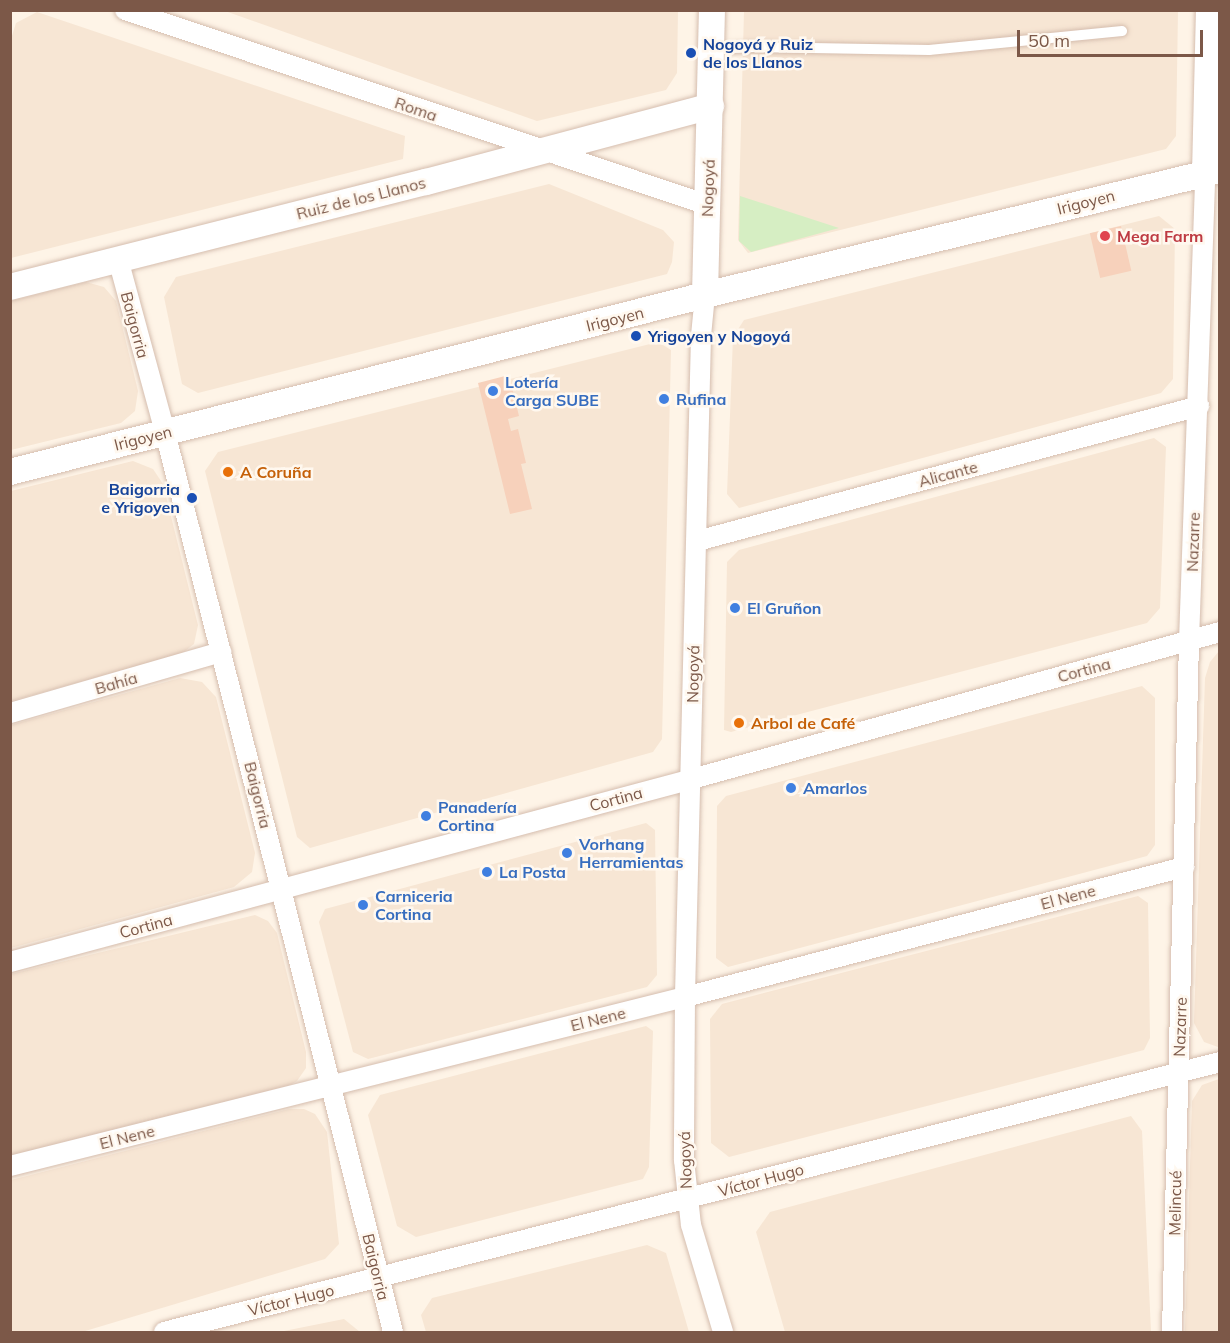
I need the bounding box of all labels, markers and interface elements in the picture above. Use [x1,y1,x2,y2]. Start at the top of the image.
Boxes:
scale bar [1020,18,1206,56]
text: 50 m [1028,29,1070,52]
place label: Nogoyá y Ruiz de los Llanos [703,34,813,72]
marker: Nogoyá y Ruiz de los Llanos [684,46,698,60]
street label: Roma [392,93,440,125]
street label: Nogoyá [697,159,719,217]
street label: Ruiz de los Llanos [294,173,428,223]
street label: Irigoyen [1055,186,1117,218]
place label: Mega Farm [1117,226,1203,246]
marker: Mega Farm [1098,229,1112,243]
street label: Baigorria [117,290,153,360]
street label: Irigoyen [584,303,646,335]
place label: Yrigoyen y Nogoyá [648,326,790,346]
marker: Yrigoyen y Nogoyá [629,329,643,343]
place label: Lotería Carga SUBE [505,372,599,410]
marker: Lotería Carga SUBE [486,384,500,398]
place label: Rufina [676,389,726,409]
marker: Rufina [657,392,671,406]
street label: Irigoyen [112,422,174,454]
street label: Alicante [916,457,980,491]
place label: A Coruña [240,462,312,482]
marker: A Coruña [221,465,235,479]
place label: Baigorria e Yrigoyen [101,479,180,517]
marker: Baigorria e Yrigoyen [185,491,199,505]
street label: Nazarre [1182,512,1204,572]
place label: El Gruñon [747,598,822,618]
marker: El Gruñon [728,601,742,615]
street label: Nogoyá [683,645,703,703]
street label: Cortina [1055,654,1113,686]
street label: Bahía [93,668,139,698]
place label: Arbol de Café [751,713,855,733]
marker: Arbol de Café [732,716,746,730]
street label: Baigorria [240,760,276,830]
place label: Amarlos [803,778,867,798]
marker: Amarlos [784,781,798,795]
street label: Cortina [587,783,645,815]
place label: Panadería Cortina [438,797,517,835]
marker: Panadería Cortina [419,809,433,823]
place label: Vorhang Herramientas [579,834,684,872]
marker: Vorhang Herramientas [560,846,574,860]
place label: La Posta [499,862,566,882]
marker: La Posta [480,865,494,879]
street label: El Nene [1038,880,1098,914]
place label: Carniceria Cortina [375,886,453,924]
marker: Carniceria Cortina [356,898,370,912]
street label: Cortina [117,910,175,942]
street label: Nazarre [1169,997,1191,1057]
street label: El Nene [568,1003,628,1035]
street label: El Nene [97,1121,157,1153]
street label: Nogoyá [674,1131,696,1189]
street label: Víctor Hugo [716,1159,806,1201]
street label: Melincué [1165,1170,1185,1236]
street label: Baigorria [358,1232,394,1302]
street label: Víctor Hugo [246,1280,336,1320]

